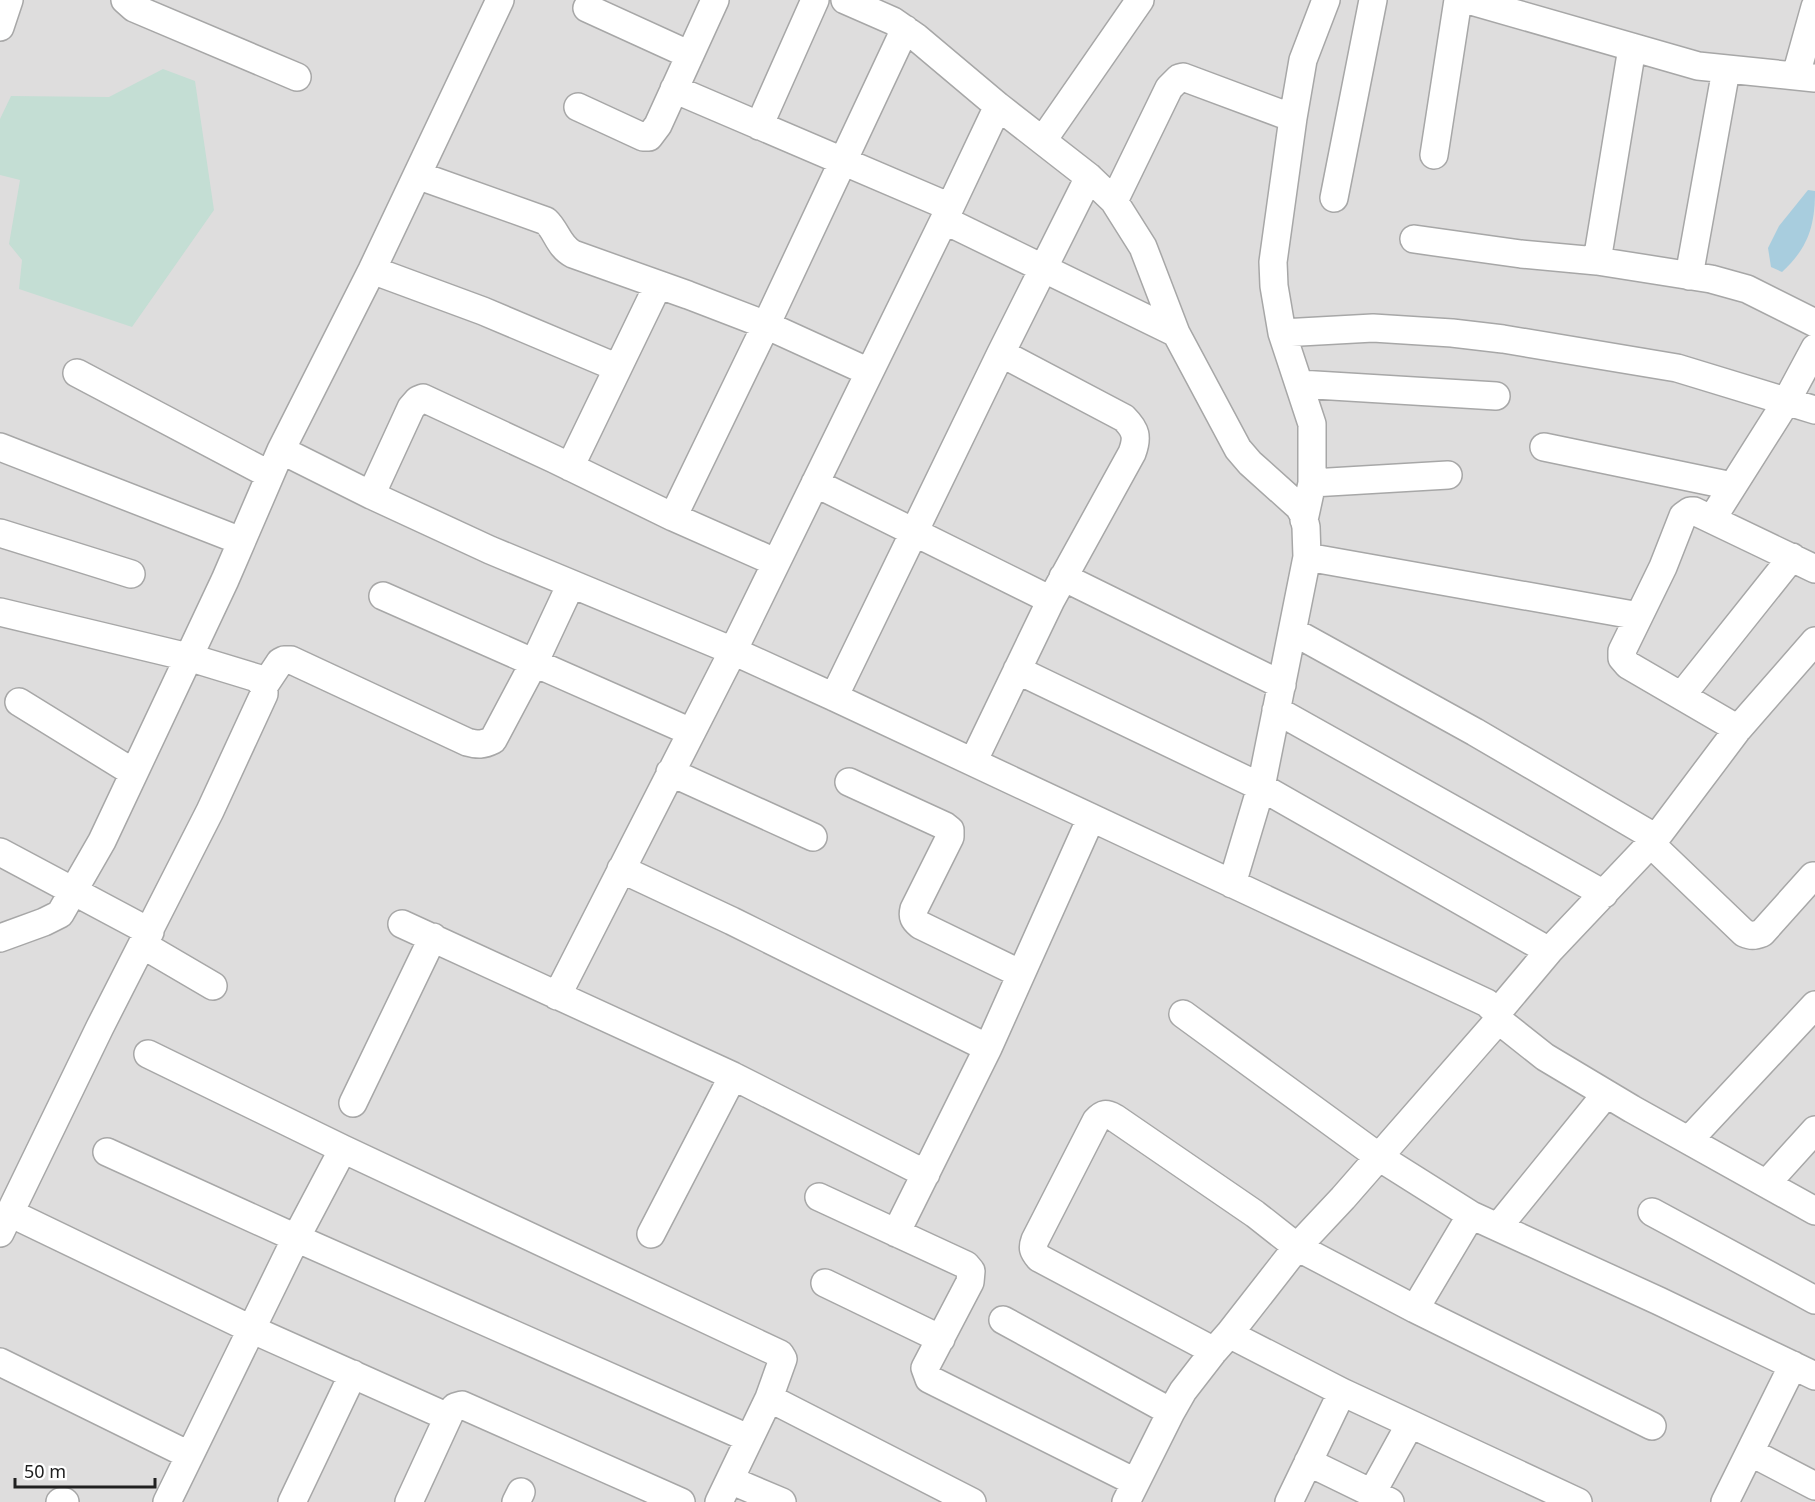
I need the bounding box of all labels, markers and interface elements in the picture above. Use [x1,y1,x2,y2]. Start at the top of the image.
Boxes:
scale bar [15,1451,154,1489]
text: 50 m [24,1459,66,1483]

